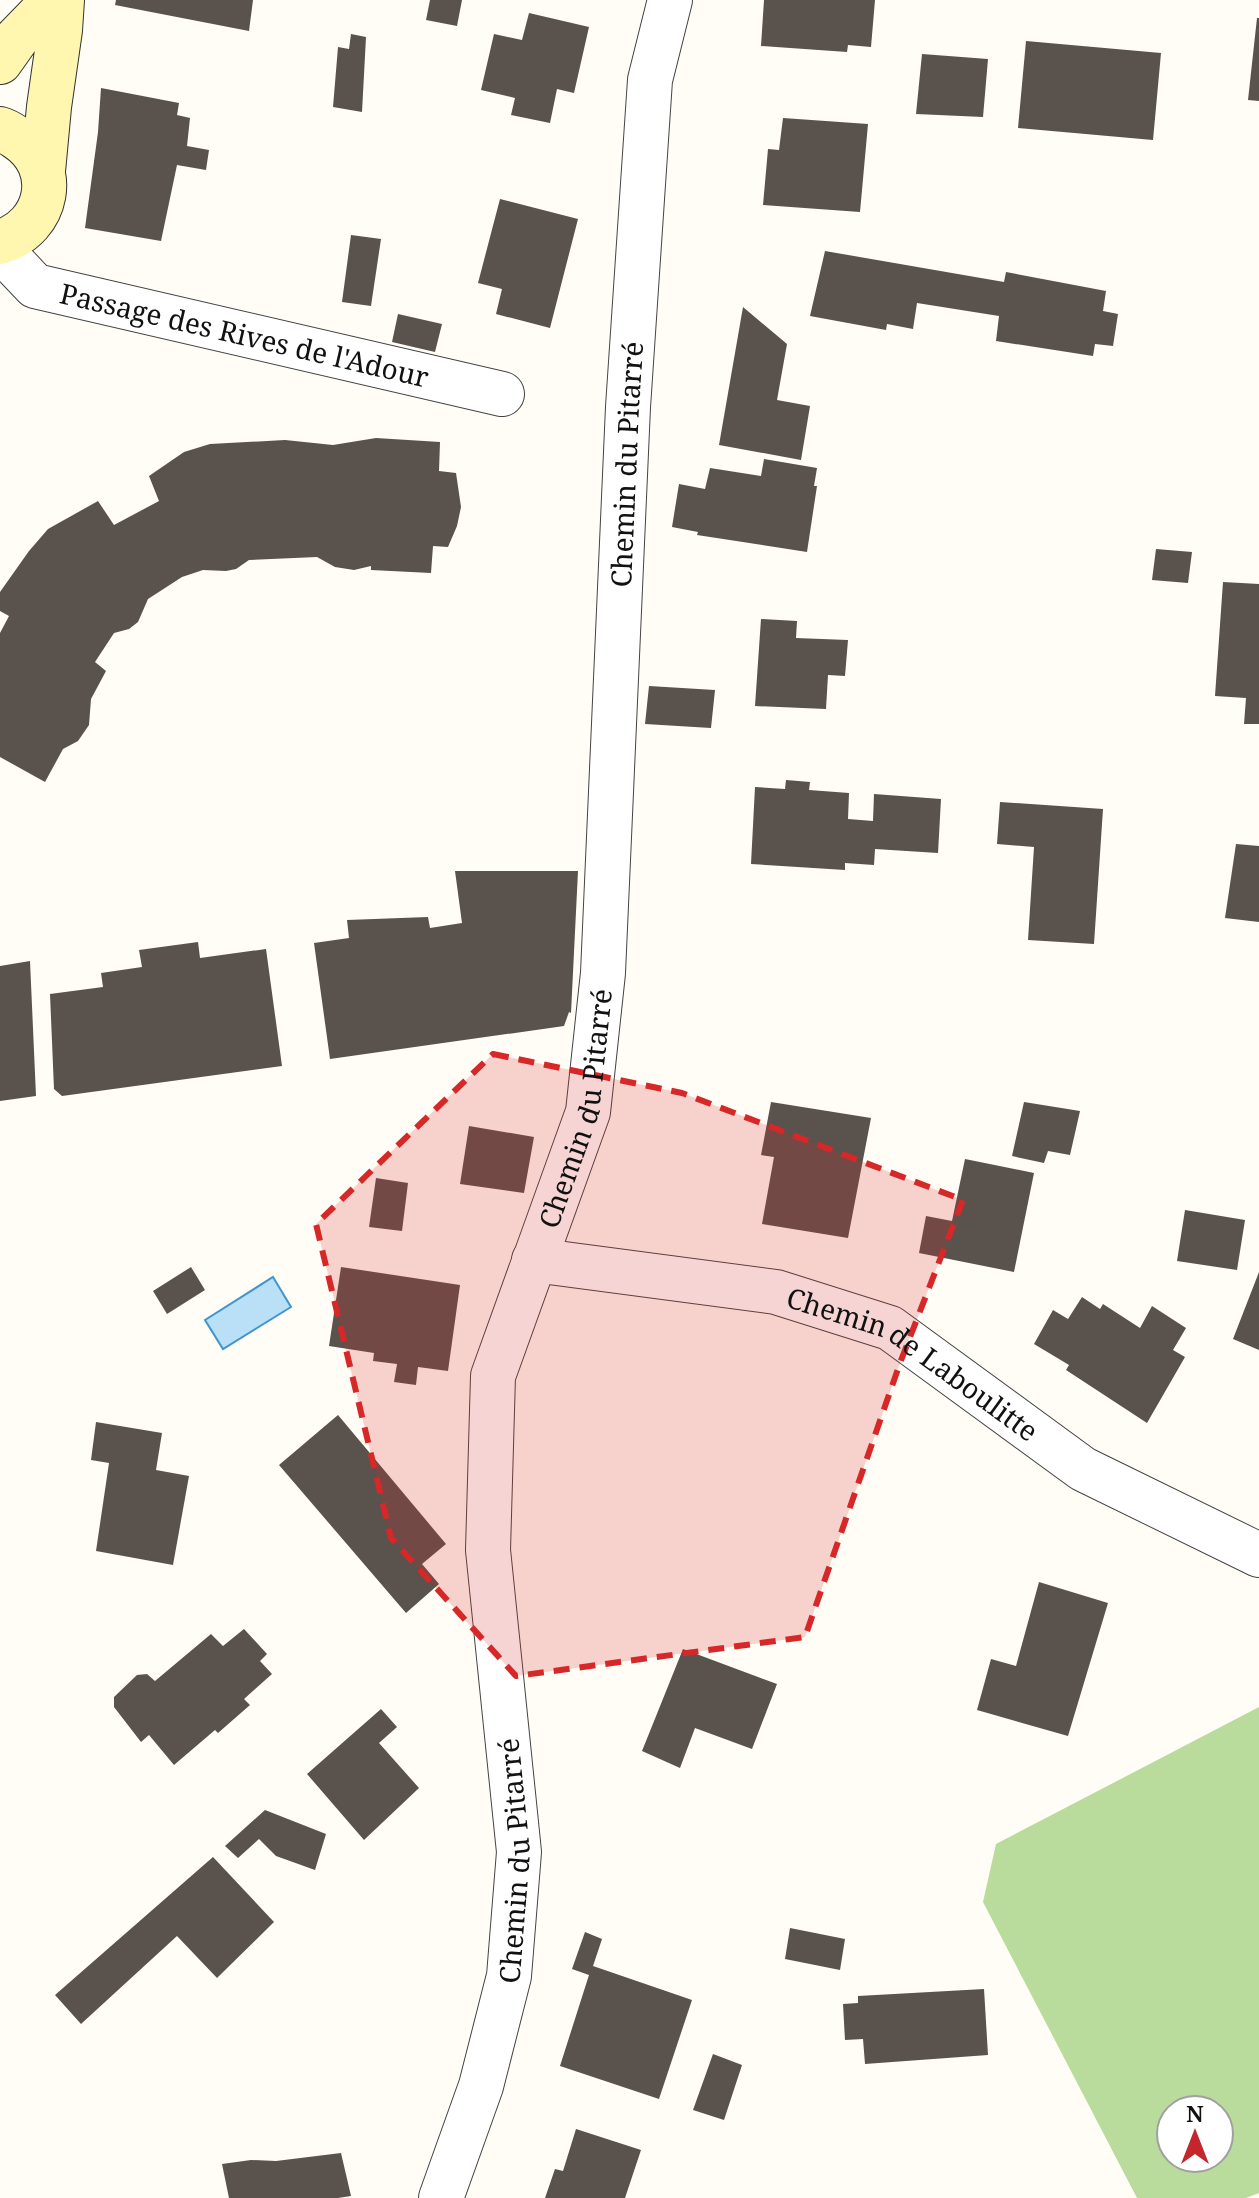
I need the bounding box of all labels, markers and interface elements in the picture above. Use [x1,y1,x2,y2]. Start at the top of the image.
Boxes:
street label: Passage des Rives de l'Adour [56,273,433,395]
street label: Chemin du Pitarré [601,340,651,588]
street label: Chemin du Pitarré [529,987,620,1233]
street label: Chemin de Laboulitte [782,1278,1046,1449]
street label: Chemin du Pitarré [488,1737,538,1985]
north arrow [1155,2094,1235,2174]
text: N [1186,2098,1204,2128]

